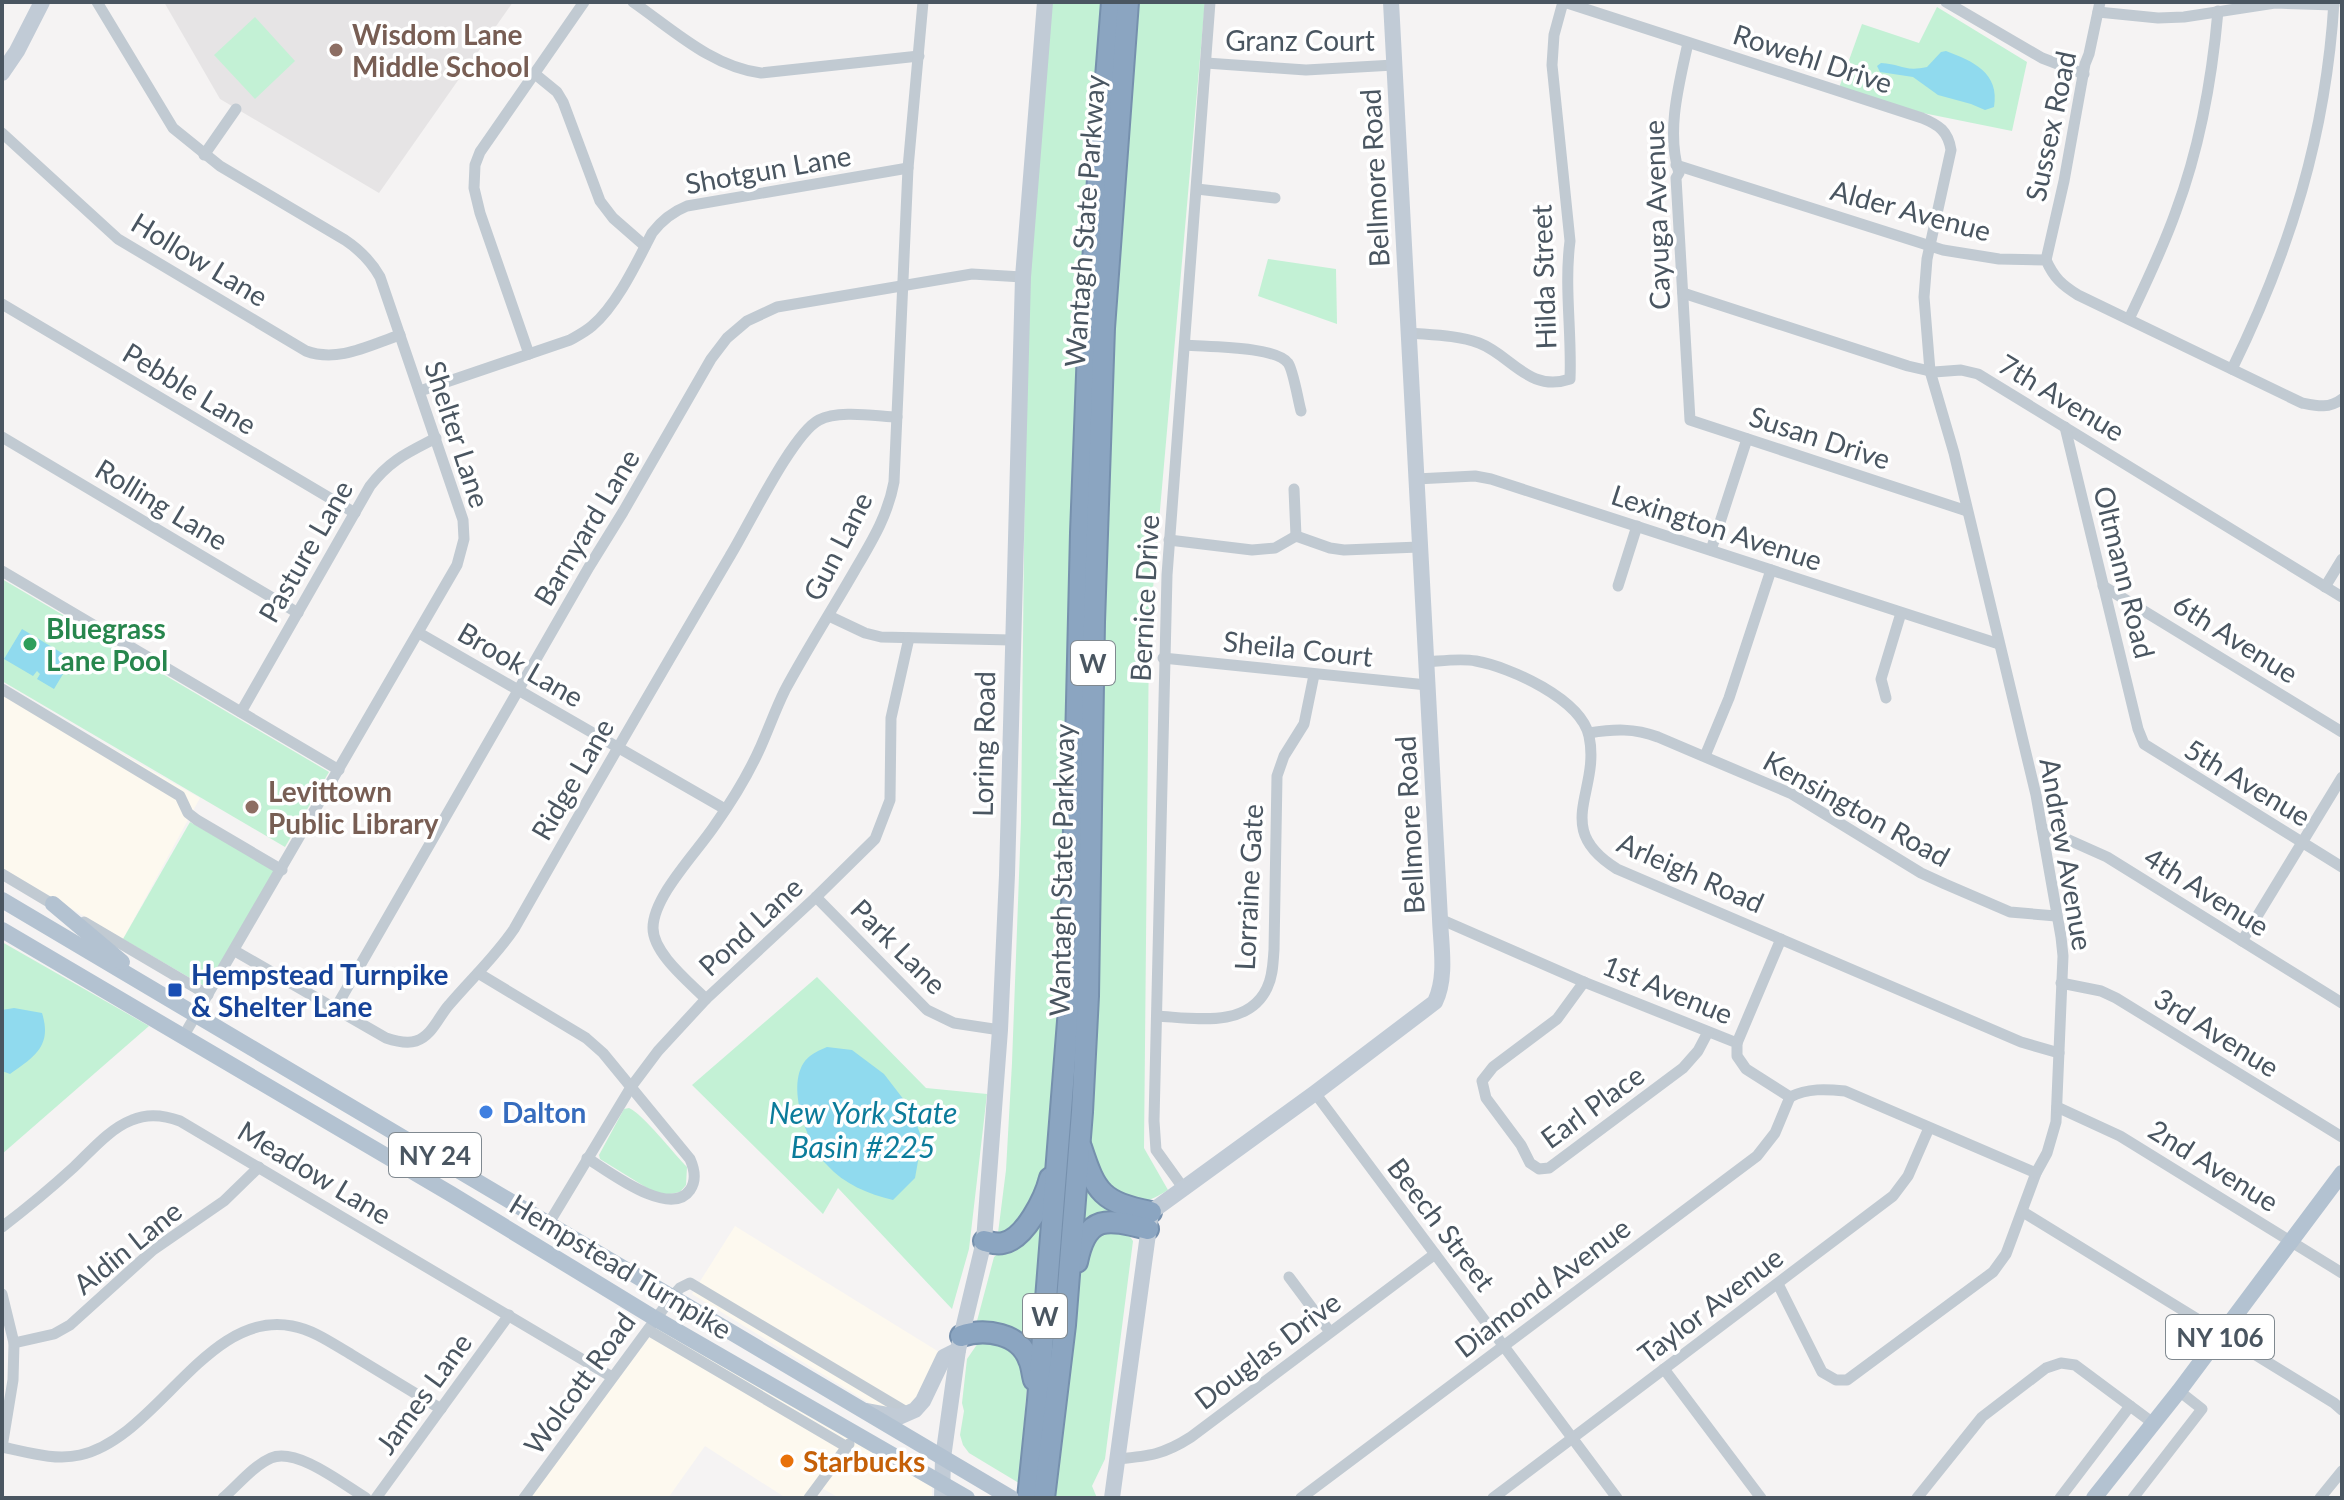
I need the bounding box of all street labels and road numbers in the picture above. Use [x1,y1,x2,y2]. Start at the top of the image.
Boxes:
street label: Rowehl Drive [1729,16,1897,100]
street label: Granz Court [1225,23,1375,57]
street label: Sussex Road [2018,48,2082,204]
street label: Wantagh State Parkway [1057,73,1111,368]
street label: Bellmore Road [1352,88,1396,268]
street label: Cayuga Avenue [1636,120,1676,310]
street label: Shotgun Lane [682,138,854,200]
street label: Alder Avenue [1827,172,1995,248]
street label: Hilda Street [1523,204,1563,350]
street label: Hollow Lane [126,205,274,313]
street label: Pebble Lane [117,335,263,441]
street label: 7th Avenue [1993,346,2131,448]
street label: Shelter Lane [418,356,498,512]
street label: Susan Drive [1745,398,1895,476]
street label: Barnyard Lane [526,443,646,611]
street label: Rolling Lane [90,451,234,557]
street label: Pasture Lane [251,474,359,628]
street label: Lexington Avenue [1608,477,1826,577]
street label: Oltmann Road [2087,482,2163,662]
street label: Gun Lane [795,486,879,606]
street label: Bernice Drive [1123,514,1165,682]
street label: 6th Avenue [2167,586,2305,690]
street label: Brook Lane [452,614,590,714]
street label: Sheila Court [1222,623,1374,673]
road number: W [1071,641,1115,685]
street label: Loring Road [965,671,1001,817]
street label: Ridge Lane [524,712,620,846]
street label: Wantagh State Parkway [1041,723,1081,1017]
street label: 5th Avenue [2179,731,2317,833]
street label: Bellmore Road [1387,735,1431,915]
street label: Kensington Road [1758,743,1956,873]
street label: Andrew Avenue [2033,755,2101,953]
street label: Lorraine Gate [1227,803,1269,971]
street label: Arleigh Road [1613,825,1769,919]
street label: 4th Avenue [2138,839,2276,943]
street label: Pond Lane [691,870,809,982]
street label: Park Lane [844,891,954,1001]
street label: 1st Avenue [1598,948,1738,1030]
street label: 3rd Avenue [2148,980,2286,1084]
street label: Earl Place [1534,1057,1650,1155]
street label: 2nd Avenue [2143,1112,2285,1218]
street label: Meadow Lane [232,1113,398,1231]
road number: NY 24 [389,1133,481,1177]
street label: Beech Street [1381,1151,1503,1297]
street label: Hempstead Turnpike [504,1186,738,1346]
street label: Aldin Lane [66,1193,188,1301]
street label: Diamond Avenue [1448,1210,1636,1364]
street label: Taylor Avenue [1631,1240,1789,1370]
street label: Douglas Drive [1187,1284,1347,1416]
road number: W [1023,1294,1067,1338]
street label: Wolcott Road [516,1305,642,1461]
road number: NY 106 [2166,1315,2274,1359]
street label: James Lane [368,1326,478,1460]

